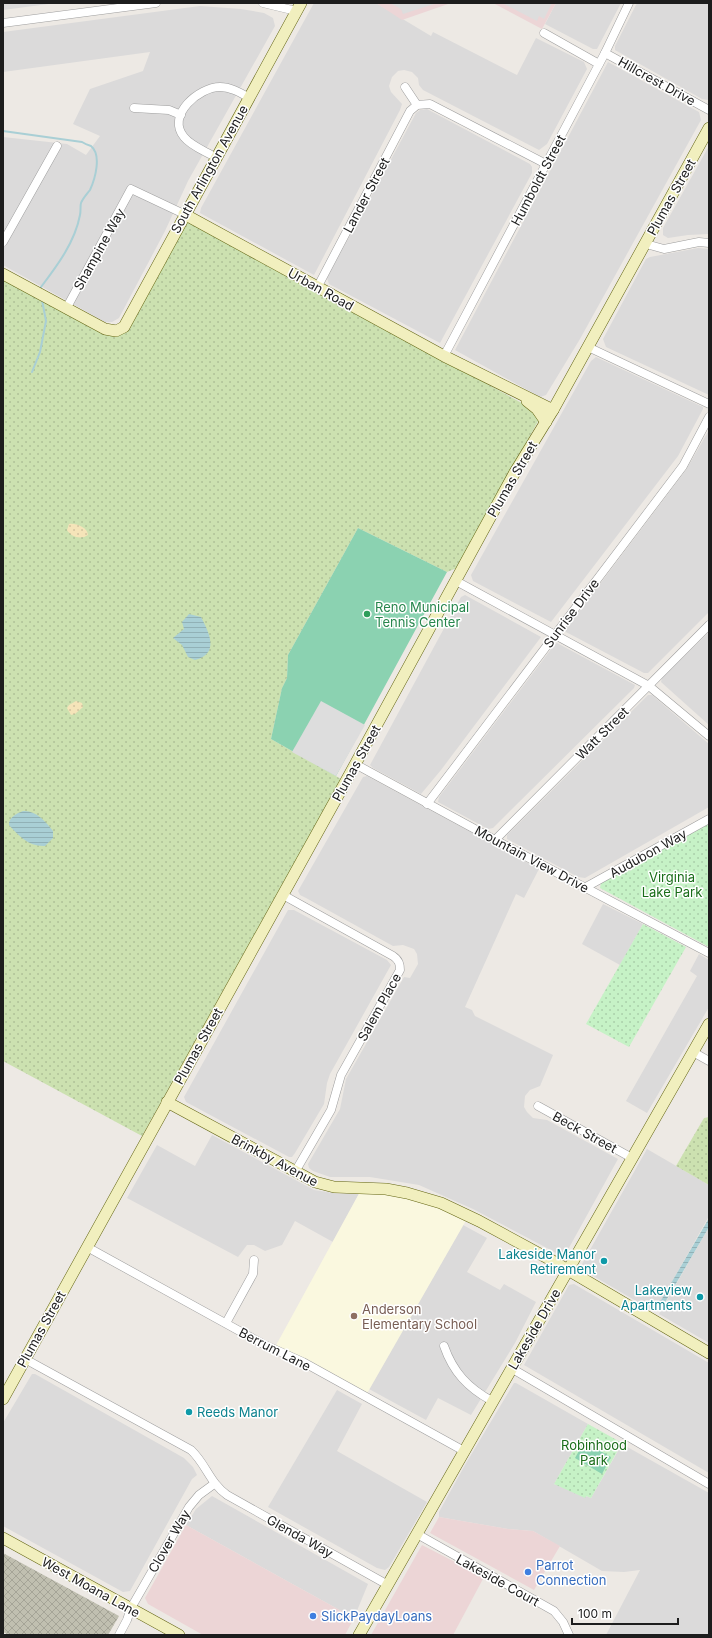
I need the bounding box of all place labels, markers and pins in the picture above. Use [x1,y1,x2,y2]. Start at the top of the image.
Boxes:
place label: Reno Municipal Tennis Center [375,599,469,630]
marker: Reno Municipal Tennis Center [362,609,372,619]
place label: Lakeside Manor Retirement [498,1246,596,1277]
marker: Lakeside Manor Retirement [599,1256,609,1266]
place label: Lakeview Apartments [621,1282,692,1313]
marker: Lakeview Apartments [695,1292,705,1302]
place label: Anderson Elementary School [362,1301,477,1332]
marker: Anderson Elementary School [349,1311,359,1321]
place label: Reeds Manor [197,1404,278,1420]
marker: Reeds Manor [184,1407,194,1417]
place label: Parrot Connection [536,1557,607,1588]
marker: Parrot Connection [523,1567,533,1577]
place label: SlickPaydayLoans [321,1608,432,1624]
marker: SlickPaydayLoans [308,1611,318,1621]

